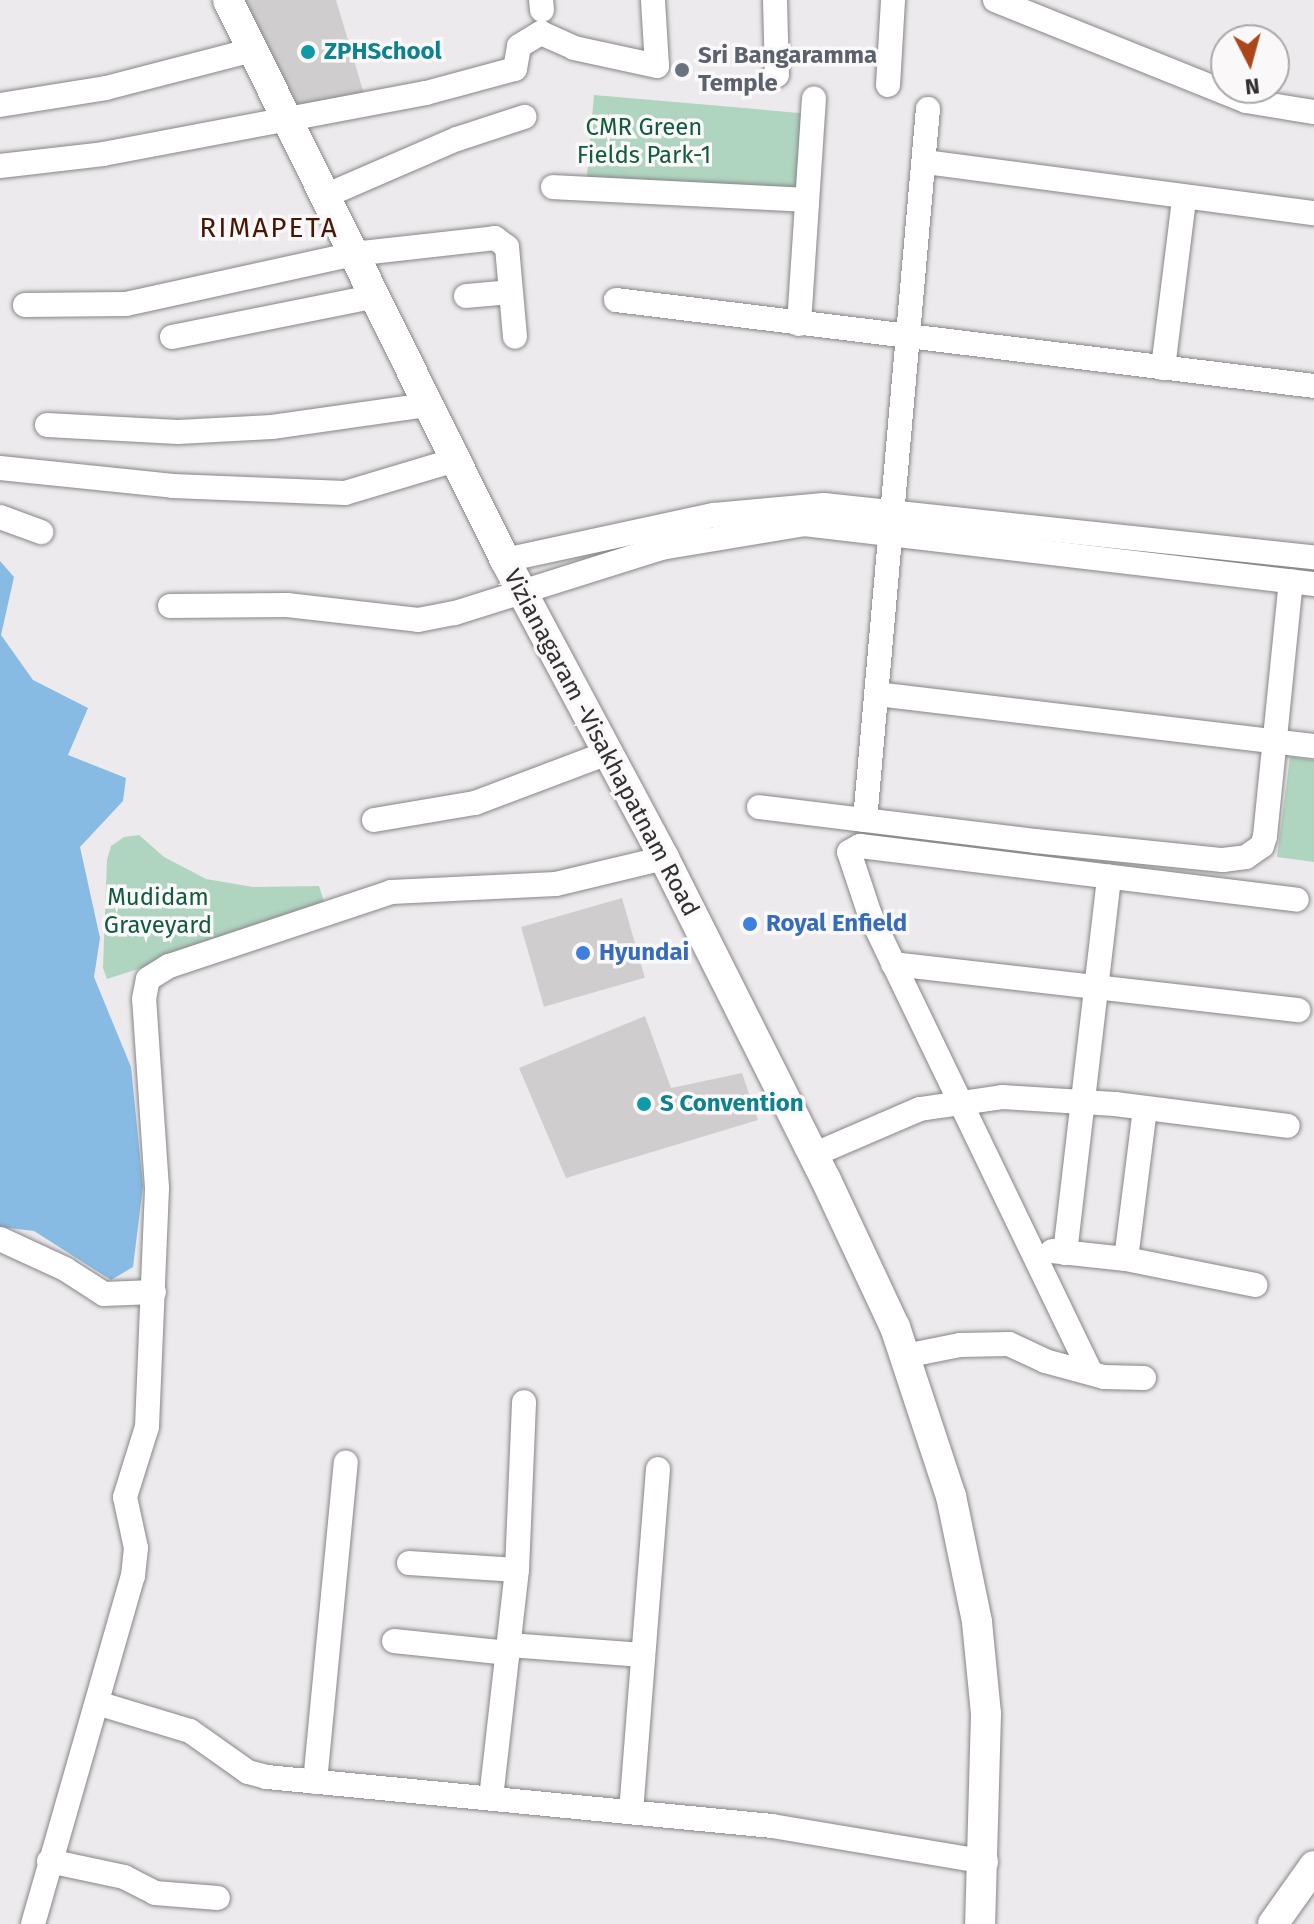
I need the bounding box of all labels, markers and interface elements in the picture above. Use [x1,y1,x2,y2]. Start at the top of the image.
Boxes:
north arrow [1210,24,1290,104]
place label: ZPHSchool [324,38,442,66]
place label: Sri Bangaramma Temple [698,42,877,98]
marker: ZPHSchool [299,43,317,61]
marker: Sri Bangaramma Temple [673,61,691,79]
text: N [1244,72,1261,101]
park label: CMR Green Fields Park-1 [577,114,711,170]
district label: RIMAPETA [199,211,339,245]
street label: Vizianagaram -Visakhapatnam Road [497,565,705,921]
park label: Mudidam Graveyard [104,884,212,940]
place label: Royal Enfield [766,910,907,938]
marker: Royal Enfield [741,915,759,933]
place label: Hyundai [599,939,689,967]
marker: Hyundai [574,944,592,962]
place label: S Convention [660,1090,804,1118]
marker: S Convention [635,1095,653,1113]

